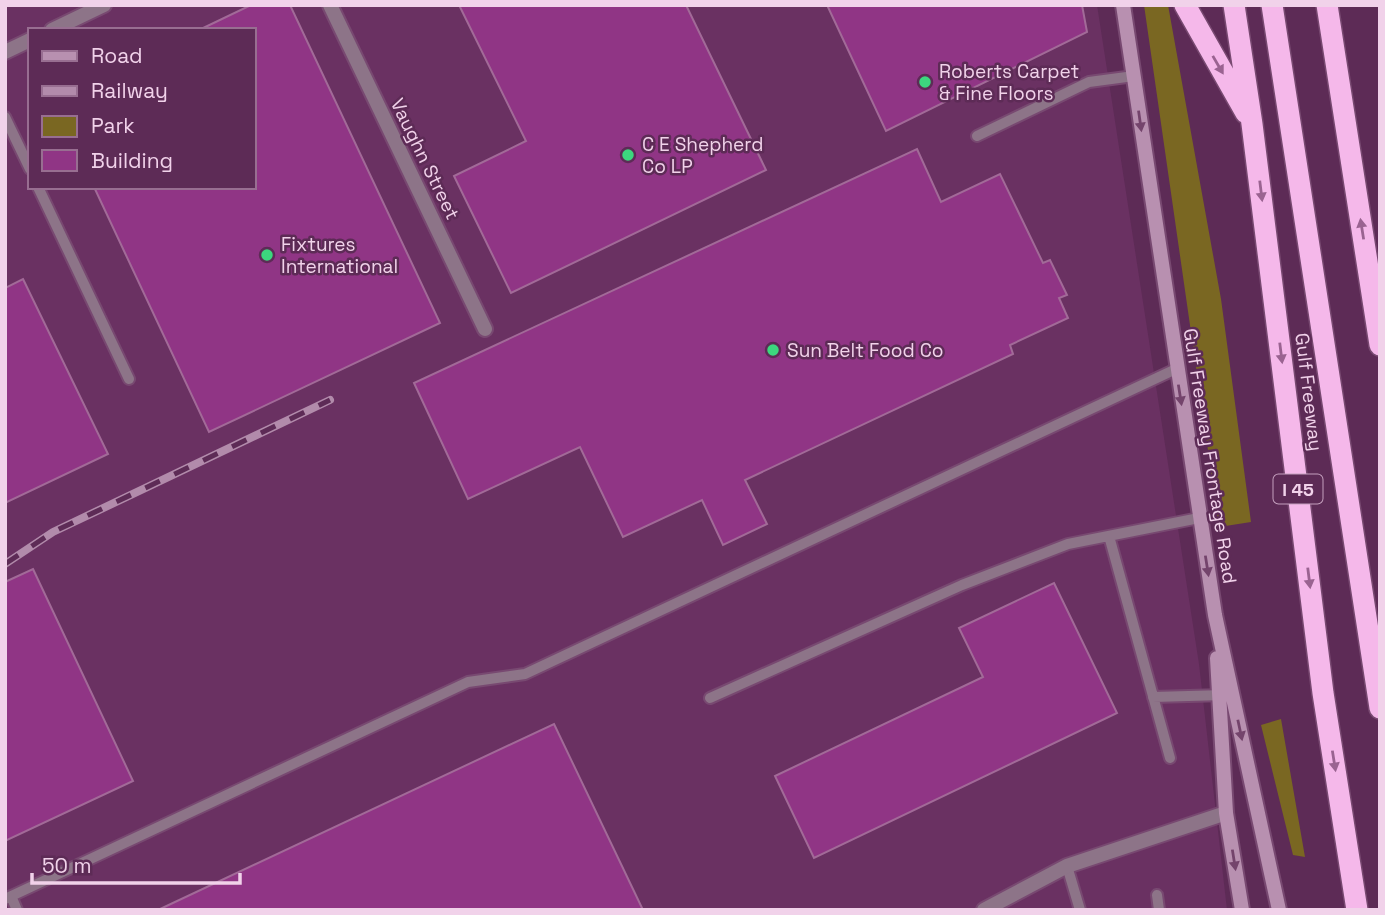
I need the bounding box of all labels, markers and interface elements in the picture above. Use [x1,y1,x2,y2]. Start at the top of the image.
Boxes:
legend [28,28,256,189]
text: Road [91,42,143,69]
one-way arrow [1212,55,1224,74]
place label: Roberts Carpet & Fine Floors [939,59,1079,106]
marker: Roberts Carpet & Fine Floors [917,74,933,90]
text: Railway [91,77,168,104]
street label: Vaughn Street [385,94,465,224]
one-way arrow [1135,110,1146,132]
text: Park [91,112,135,139]
place label: C E Shepherd Co LP [642,132,763,179]
text: Building [91,147,173,174]
marker: C E Shepherd Co LP [620,147,636,163]
one-way arrow [1255,180,1266,202]
one-way arrow [1356,218,1367,240]
place label: Fixtures International [281,232,398,279]
marker: Fixtures International [259,247,275,263]
street label: Gulf Freeway Frontage Road [1177,326,1243,586]
street label: Gulf Freeway [1289,331,1329,453]
place label: Sun Belt Food Co [787,338,944,363]
marker: Sun Belt Food Co [765,342,781,358]
one-way arrow [1275,342,1286,364]
one-way arrow [1175,384,1186,406]
road number: I 45 [1274,475,1322,504]
one-way arrow [1202,555,1213,577]
one-way arrow [1303,568,1314,590]
one-way arrow [1235,719,1246,741]
one-way arrow [1328,750,1339,772]
scale bar [32,842,240,886]
one-way arrow [1228,849,1239,871]
text: 50 m [42,852,92,879]

